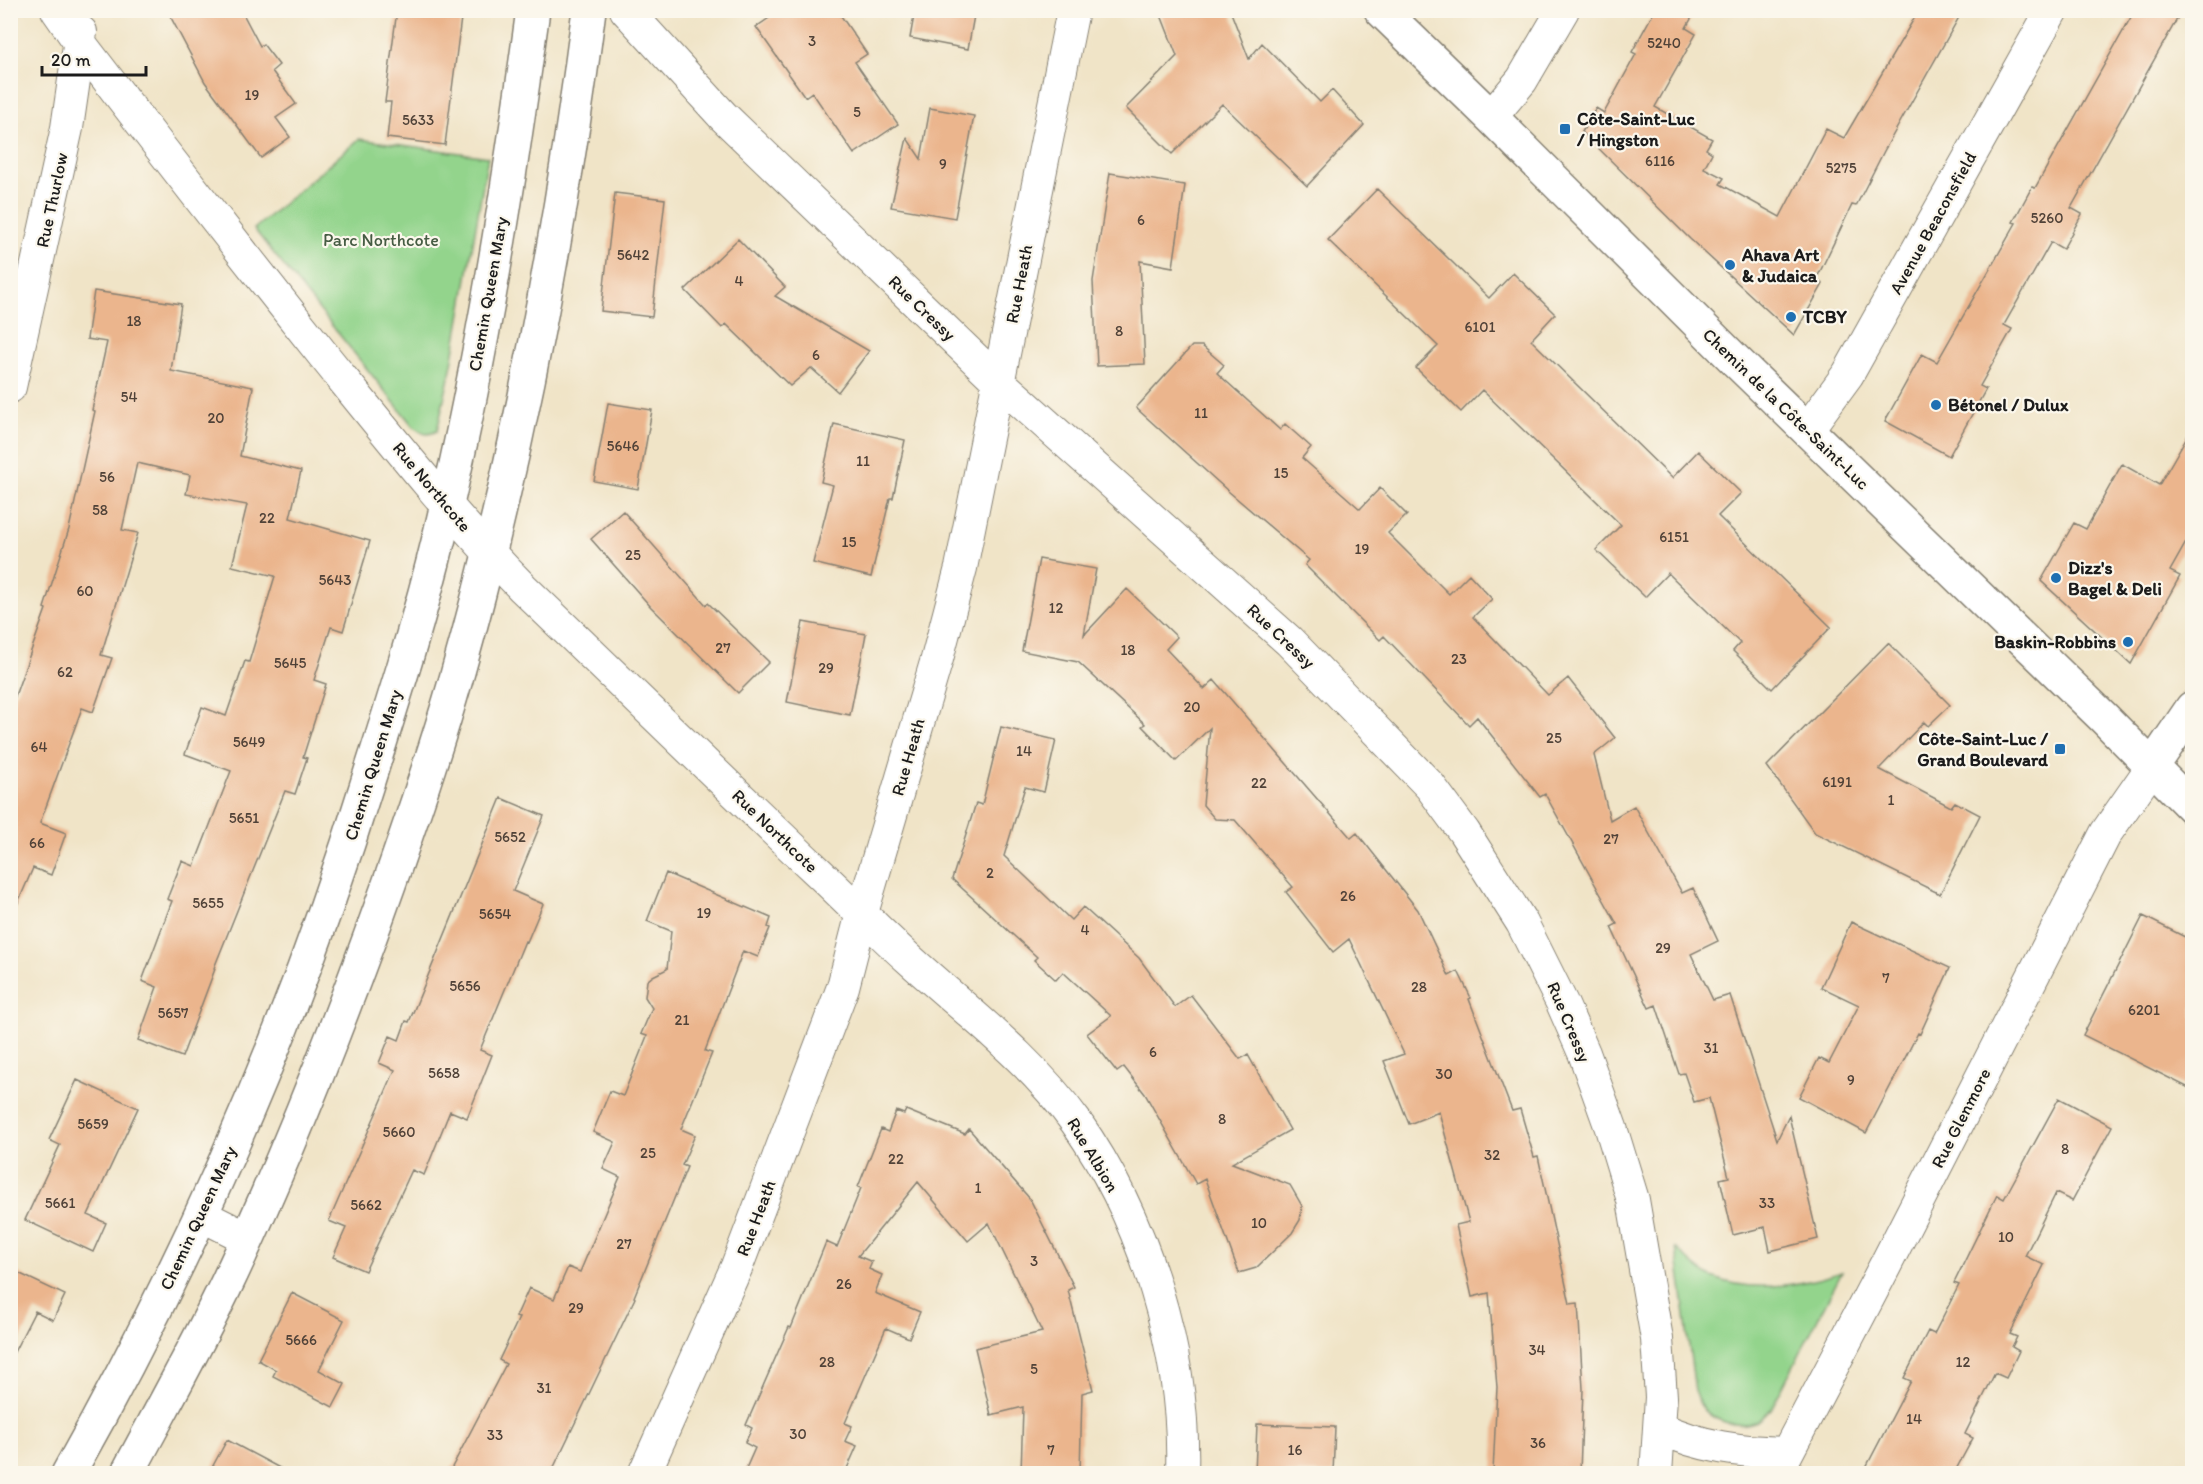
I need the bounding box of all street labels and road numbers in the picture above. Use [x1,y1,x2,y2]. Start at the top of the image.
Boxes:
street label: Avenue Beaconsfield [1885,148,1981,298]
street label: Rue Thurlow [31,150,73,250]
street label: Chemin Queen Mary [464,214,513,373]
street label: Rue Heath [1001,243,1037,325]
street label: Rue Cressy [884,270,961,346]
street label: Chemin de la Côte-Saint-Luc [1698,324,1874,494]
street label: Rue Northcote [388,437,476,537]
street label: Rue Cressy [1242,599,1320,674]
street label: Chemin Queen Mary [340,686,407,843]
street label: Rue Heath [886,716,930,798]
street label: Rue Northcote [727,784,823,878]
street label: Rue Cressy [1542,978,1596,1066]
street label: Rue Glenmore [1926,1064,1996,1172]
street label: Rue Albion [1062,1114,1124,1196]
street label: Chemin Queen Mary [155,1142,241,1294]
street label: Rue Heath [731,1177,781,1259]

